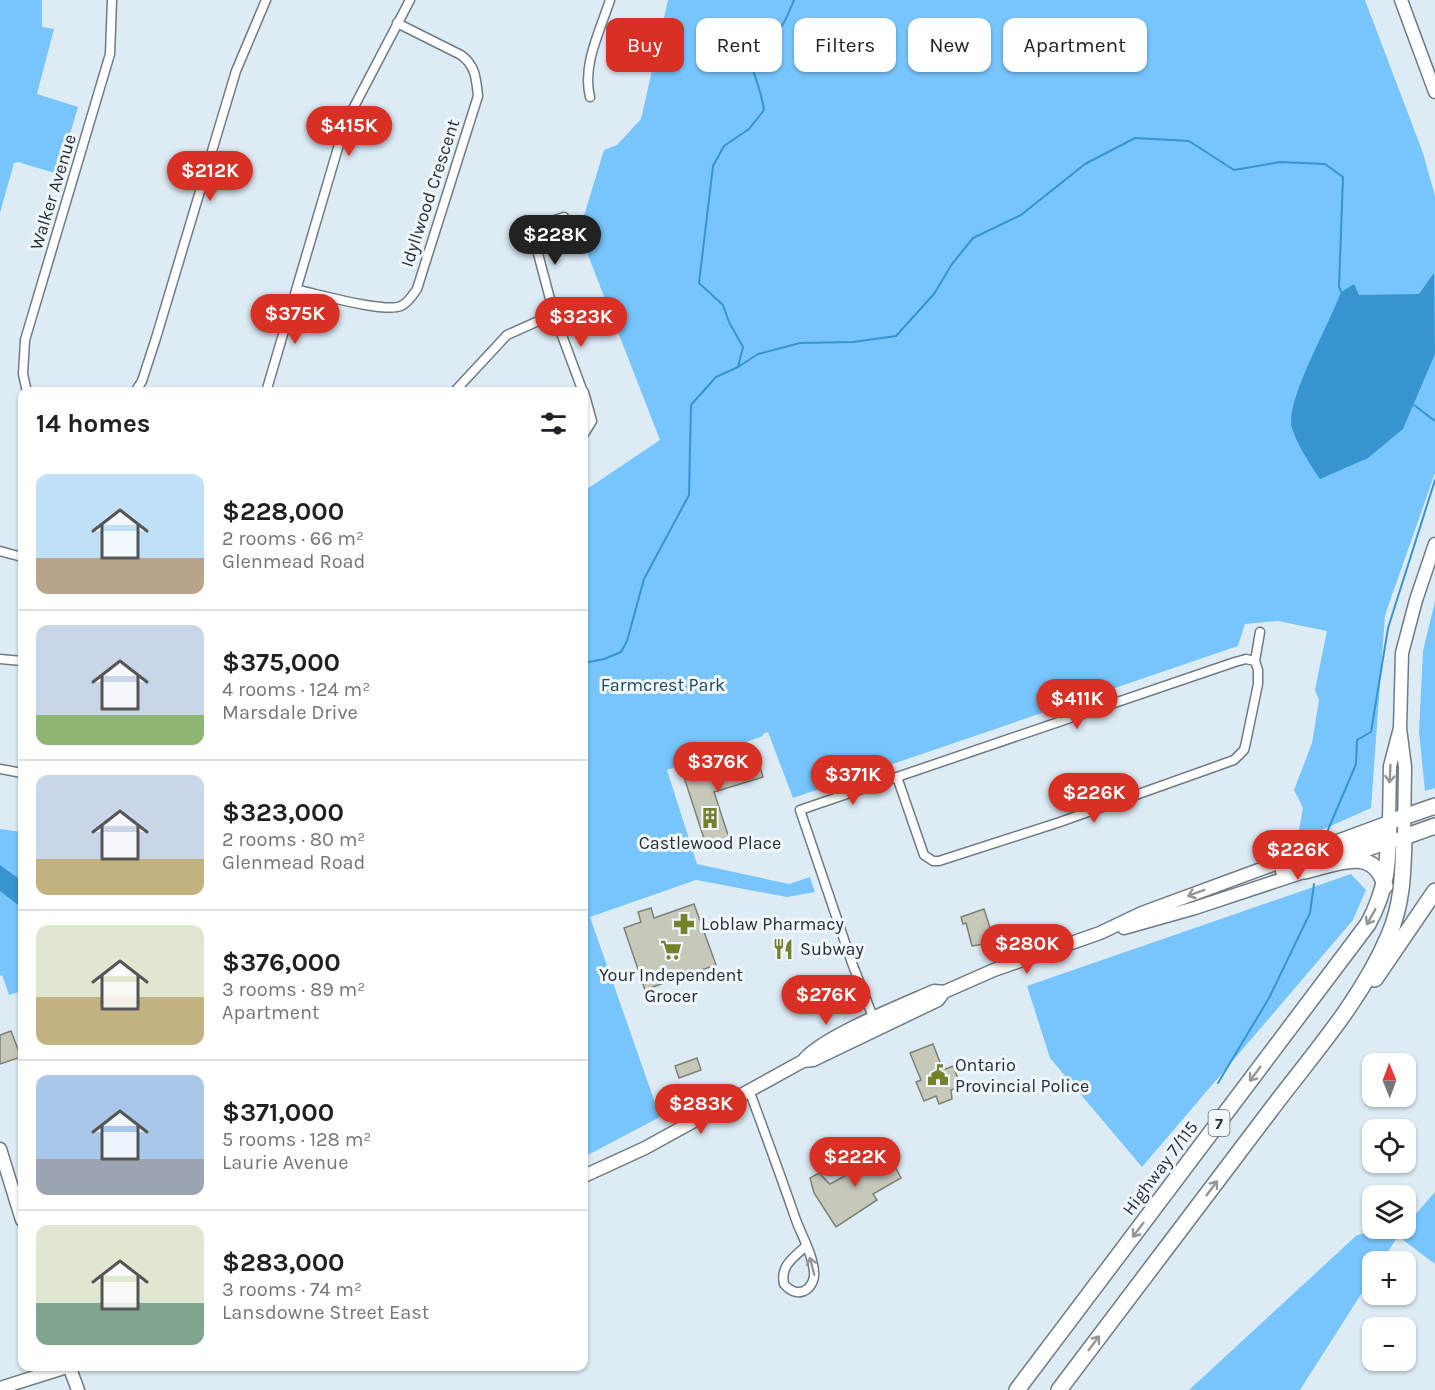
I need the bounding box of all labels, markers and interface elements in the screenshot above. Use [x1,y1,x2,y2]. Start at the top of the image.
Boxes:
chip: Buy [606,18,684,72]
chip: Rent [696,18,782,72]
chip: Filters [794,18,896,72]
chip: New [908,18,991,72]
chip: Apartment [1003,18,1147,72]
pin: $415K [307,106,391,157]
text: $415K [320,114,378,137]
street label: Idyllwood Crescent [396,116,464,270]
street label: Walker Avenue [25,131,81,253]
pin: $212K [168,151,252,202]
text: $212K [181,159,239,182]
pin: $228K [513,215,597,266]
text: $228K [523,223,587,246]
pin: $375K [253,294,337,345]
pin: $323K [539,297,623,348]
text: $375K [265,302,325,325]
text: $323K [549,305,613,328]
icon: filters [537,407,570,440]
text: 14 homes [36,408,150,439]
text: $228,000 [222,496,344,527]
icon: home [84,498,156,570]
text: 2 rooms · 66 m² [222,527,364,550]
text: Glenmead Road [222,550,365,573]
text: $375,000 [222,647,340,678]
icon: home [84,649,156,721]
park label: Farmcrest Park [601,674,725,696]
text: 4 rooms · 124 m² [222,678,370,701]
pin: $411K [1035,679,1119,730]
text: $411K [1050,687,1104,710]
text: Marsdale Drive [222,701,358,724]
pin: $376K [676,742,760,793]
text: $376K [687,750,749,773]
pin: $371K [811,755,895,806]
text: $371K [825,763,881,786]
one-way arrow [1384,764,1395,784]
pin: $226K [1052,773,1136,824]
text: $226K [1062,781,1126,804]
text: $323,000 [222,797,344,828]
icon: home [84,799,156,871]
building icon: Castlewood Place [698,806,722,830]
text: 2 rooms · 80 m² [222,828,365,851]
pin: $226K [1256,830,1340,881]
place label: Castlewood Place [639,832,781,854]
text: $226K [1266,838,1330,861]
text: Glenmead Road [222,851,365,874]
one-way arrow [1187,889,1206,900]
one-way arrow [1365,908,1377,925]
pharmacy icon: Loblaw Pharmacy [672,912,696,936]
place label: Loblaw Pharmacy [701,913,844,935]
pin: $280K [985,924,1069,975]
text: $280K [995,932,1059,955]
restaurant icon: Subway [771,937,795,961]
supermarket icon: Your Independent Grocer [659,938,683,962]
place label: Subway [800,938,864,960]
text: $376,000 [222,947,341,978]
icon: home [84,949,156,1021]
place label: Your Independent Grocer [599,964,743,1007]
pin: $276K [784,975,868,1026]
text: 3 rooms · 89 m² [222,978,365,1001]
text: $276K [795,983,857,1006]
text: Apartment [222,1001,320,1024]
north arrow [1362,1053,1416,1107]
map controls [1362,1053,1416,1371]
place label: Ontario Provincial Police [955,1054,1089,1097]
public building icon: Ontario Provincial Police [926,1063,950,1087]
one-way arrow [1249,1066,1262,1082]
pin: $283K [659,1084,743,1135]
text: $283K [669,1092,733,1115]
text: $371,000 [222,1097,334,1128]
icon: home [84,1099,156,1171]
road number: 7 [1208,1110,1230,1136]
street label: Highway 7/115 [1117,1117,1203,1219]
button: locate [1362,1119,1416,1173]
text: 5 rooms · 128 m² [222,1128,371,1151]
pin: $222K [813,1137,897,1188]
text: $222K [823,1145,887,1168]
text: Laurie Avenue [222,1151,349,1174]
one-way arrow [1206,1180,1218,1196]
button: layers [1362,1185,1416,1239]
one-way arrow [1131,1221,1144,1237]
text: $283,000 [222,1247,345,1278]
icon: home [84,1249,156,1321]
button: + [1362,1251,1416,1305]
one-way arrow [805,1257,817,1276]
text: 3 rooms · 74 m² [222,1278,362,1301]
text: Lansdowne Street East [222,1301,429,1324]
button: − [1362,1317,1416,1371]
one-way arrow [1088,1336,1101,1352]

